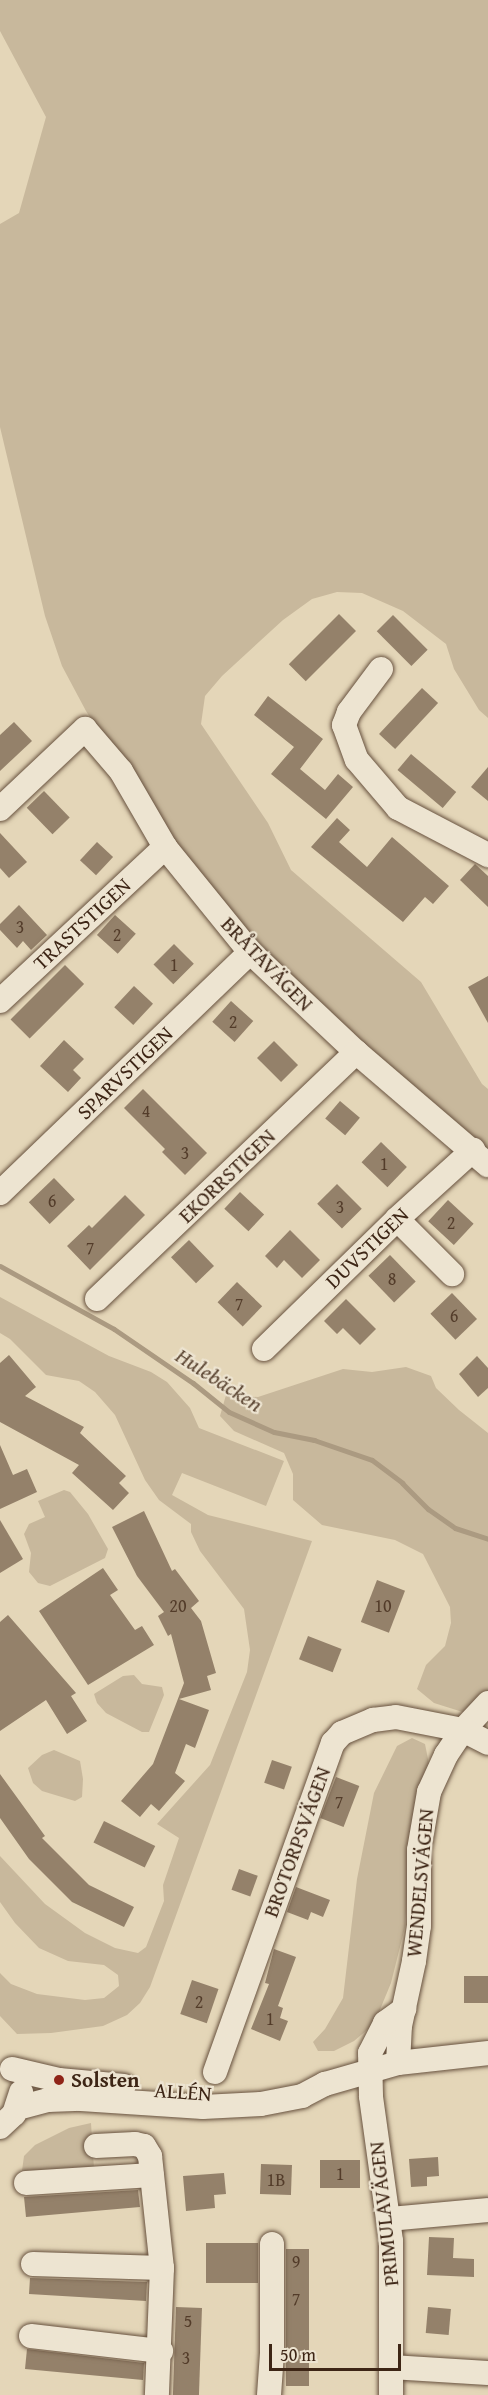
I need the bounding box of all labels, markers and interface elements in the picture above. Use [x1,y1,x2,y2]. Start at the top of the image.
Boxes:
street label: TRASTSTIGEN [28,873,136,975]
street label: BRÅTAVÄGEN [216,912,318,1016]
house number: 3 [16,916,24,938]
house number: 2 [113,924,121,946]
house number: 1 [170,954,178,976]
house number: 2 [229,1011,237,1033]
street label: SPARVSTIGEN [72,1021,178,1125]
house number: 4 [142,1100,150,1122]
street label: EKORRSTIGEN [173,1124,281,1228]
house number: 3 [181,1142,189,1164]
house number: 1 [380,1153,388,1175]
house number: 6 [48,1190,56,1212]
house number: 3 [336,1196,344,1218]
street label: DUVSTIGEN [320,1202,414,1294]
house number: 2 [447,1212,455,1234]
house number: 7 [86,1237,94,1259]
house number: 8 [388,1268,396,1290]
house number: 7 [235,1293,243,1315]
house number: 6 [450,1305,458,1327]
water label: Hulebäcken [171,1342,267,1418]
house number: 20 [169,1595,187,1617]
house number: 10 [374,1595,392,1617]
street label: BROTORPSVÄGEN [258,1763,336,1921]
house number: 7 [335,1791,343,1813]
street label: WENDELSVÄGEN [401,1808,439,1958]
house number: 2 [195,1991,203,2013]
house number: 1 [266,2008,274,2030]
place label: Solsten [71,2067,139,2093]
marker: Solsten [52,2073,66,2087]
street label: ALLÉN [153,2077,213,2107]
street label: PRIMULAVÄGEN [364,2140,404,2288]
house number: 1 [336,2163,344,2185]
house number: 1B [267,2169,285,2191]
house number: 9 [292,2251,300,2273]
house number: 7 [292,2288,300,2310]
house number: 5 [184,2310,192,2332]
scale bar [272,2332,404,2370]
text: 50 m [280,2341,316,2368]
house number: 3 [182,2347,190,2369]

